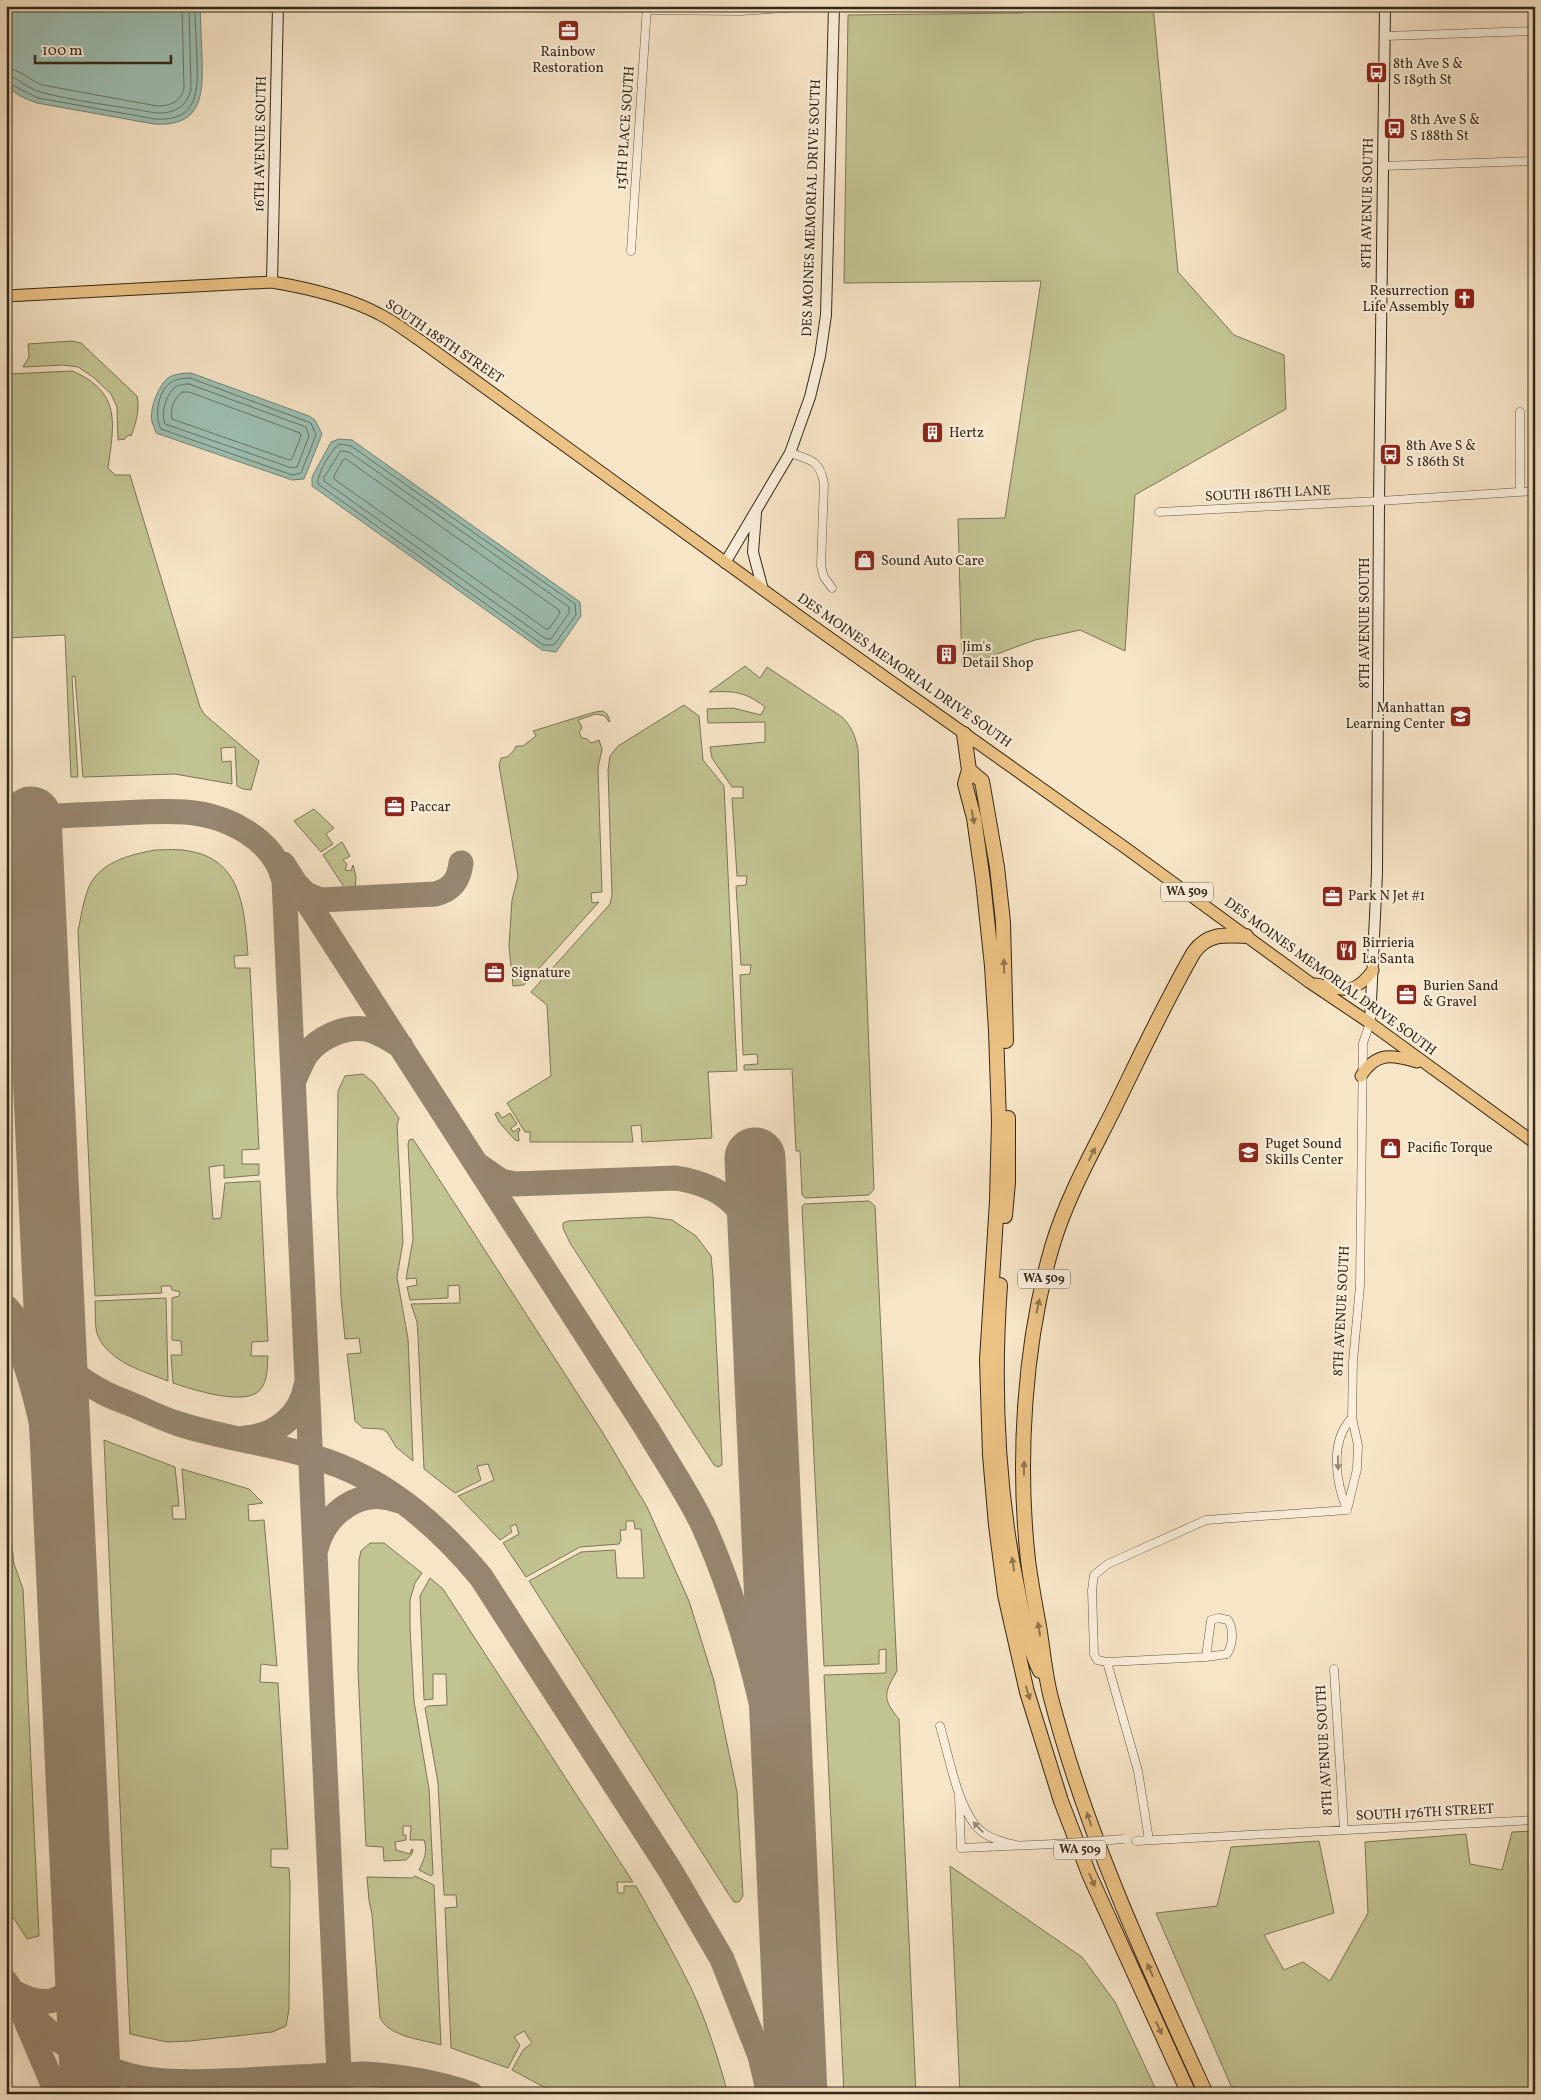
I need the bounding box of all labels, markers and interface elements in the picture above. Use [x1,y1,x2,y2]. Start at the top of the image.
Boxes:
office icon: Rainbow Restoration [556,18,580,42]
scale bar [35,32,171,64]
text: 100 m [42,41,82,62]
place label: Rainbow Restoration [532,43,604,78]
place label: 8th Ave S & S 189th St [1393,55,1463,90]
bus stop icon: 8th Ave S & S 189th St [1365,60,1389,84]
street label: 13TH PLACE SOUTH [612,65,640,191]
street label: 16TH AVENUE SOUTH [250,76,272,212]
street label: DES MOINES MEMORIAL DRIVE SOUTH [798,79,826,337]
place label: 8th Ave S & S 188th St [1410,111,1480,146]
bus stop icon: 8th Ave S & S 188th St [1382,116,1406,140]
street label: 8TH AVENUE SOUTH [1357,137,1379,269]
place label: Resurrection Life Assembly [1363,282,1449,317]
church icon: Resurrection Life Assembly [1453,287,1477,311]
street label: SOUTH 188TH STREET [381,295,507,389]
building icon: Hertz [921,421,945,445]
place label: Hertz [949,424,984,443]
place label: 8th Ave S & S 186th St [1406,437,1476,472]
bus stop icon: 8th Ave S & S 186th St [1378,442,1402,466]
street label: SOUTH 186TH LANE [1205,481,1331,507]
shop icon: Sound Auto Care [853,549,877,573]
place label: Sound Auto Care [881,552,985,571]
street label: 8TH AVENUE SOUTH [1356,558,1375,688]
street label: DES MOINES MEMORIAL DRIVE SOUTH [793,589,1015,753]
place label: Jim's Detail Shop [962,638,1033,673]
building icon: Jim's Detail Shop [934,643,958,667]
place label: Manhattan Learning Center [1345,699,1445,734]
school or university icon: Manhattan Learning Center [1449,704,1473,728]
office icon: Paccar [382,795,406,819]
place label: Paccar [410,798,451,817]
one-way arrow [969,810,977,825]
road number: WA 509 [1161,882,1213,902]
office icon: Park N Jet #1 [1320,884,1344,908]
place label: Park N Jet #1 [1348,887,1425,906]
street label: DES MOINES MEMORIAL DRIVE SOUTH [1220,894,1440,1060]
place label: Birrieria La Santa [1362,934,1415,969]
restaurant icon: Birrieria La Santa [1334,939,1358,963]
one-way arrow [999,957,1007,973]
office icon: Signature [483,961,507,985]
place label: Signature [511,964,571,983]
place label: Burien Sand & Gravel [1423,977,1499,1012]
office icon: Burien Sand & Gravel [1395,982,1419,1006]
place label: Puget Sound Skills Center [1265,1135,1343,1170]
shop icon: Pacific Torque [1379,1136,1403,1160]
place label: Pacific Torque [1407,1139,1493,1158]
school or university icon: Puget Sound Skills Center [1237,1140,1261,1164]
one-way arrow [1088,1147,1096,1161]
street label: 8TH AVENUE SOUTH [1329,1245,1355,1377]
road number: WA 509 [1018,1270,1070,1288]
one-way arrow [1034,1298,1042,1314]
one-way arrow [1334,1455,1342,1471]
one-way arrow [1020,1460,1028,1476]
one-way arrow [1008,1556,1016,1572]
one-way arrow [1035,1621,1043,1637]
street label: 8TH AVENUE SOUTH [1312,1684,1338,1816]
one-way arrow [1024,1686,1032,1701]
street label: SOUTH 176TH STREET [1355,1800,1495,1826]
one-way arrow [1085,1811,1093,1826]
one-way arrow [972,1821,984,1833]
road number: WA 509 [1054,1840,1106,1860]
one-way arrow [1088,1873,1096,1887]
one-way arrow [1145,1963,1153,1977]
one-way arrow [1155,2021,1163,2035]

